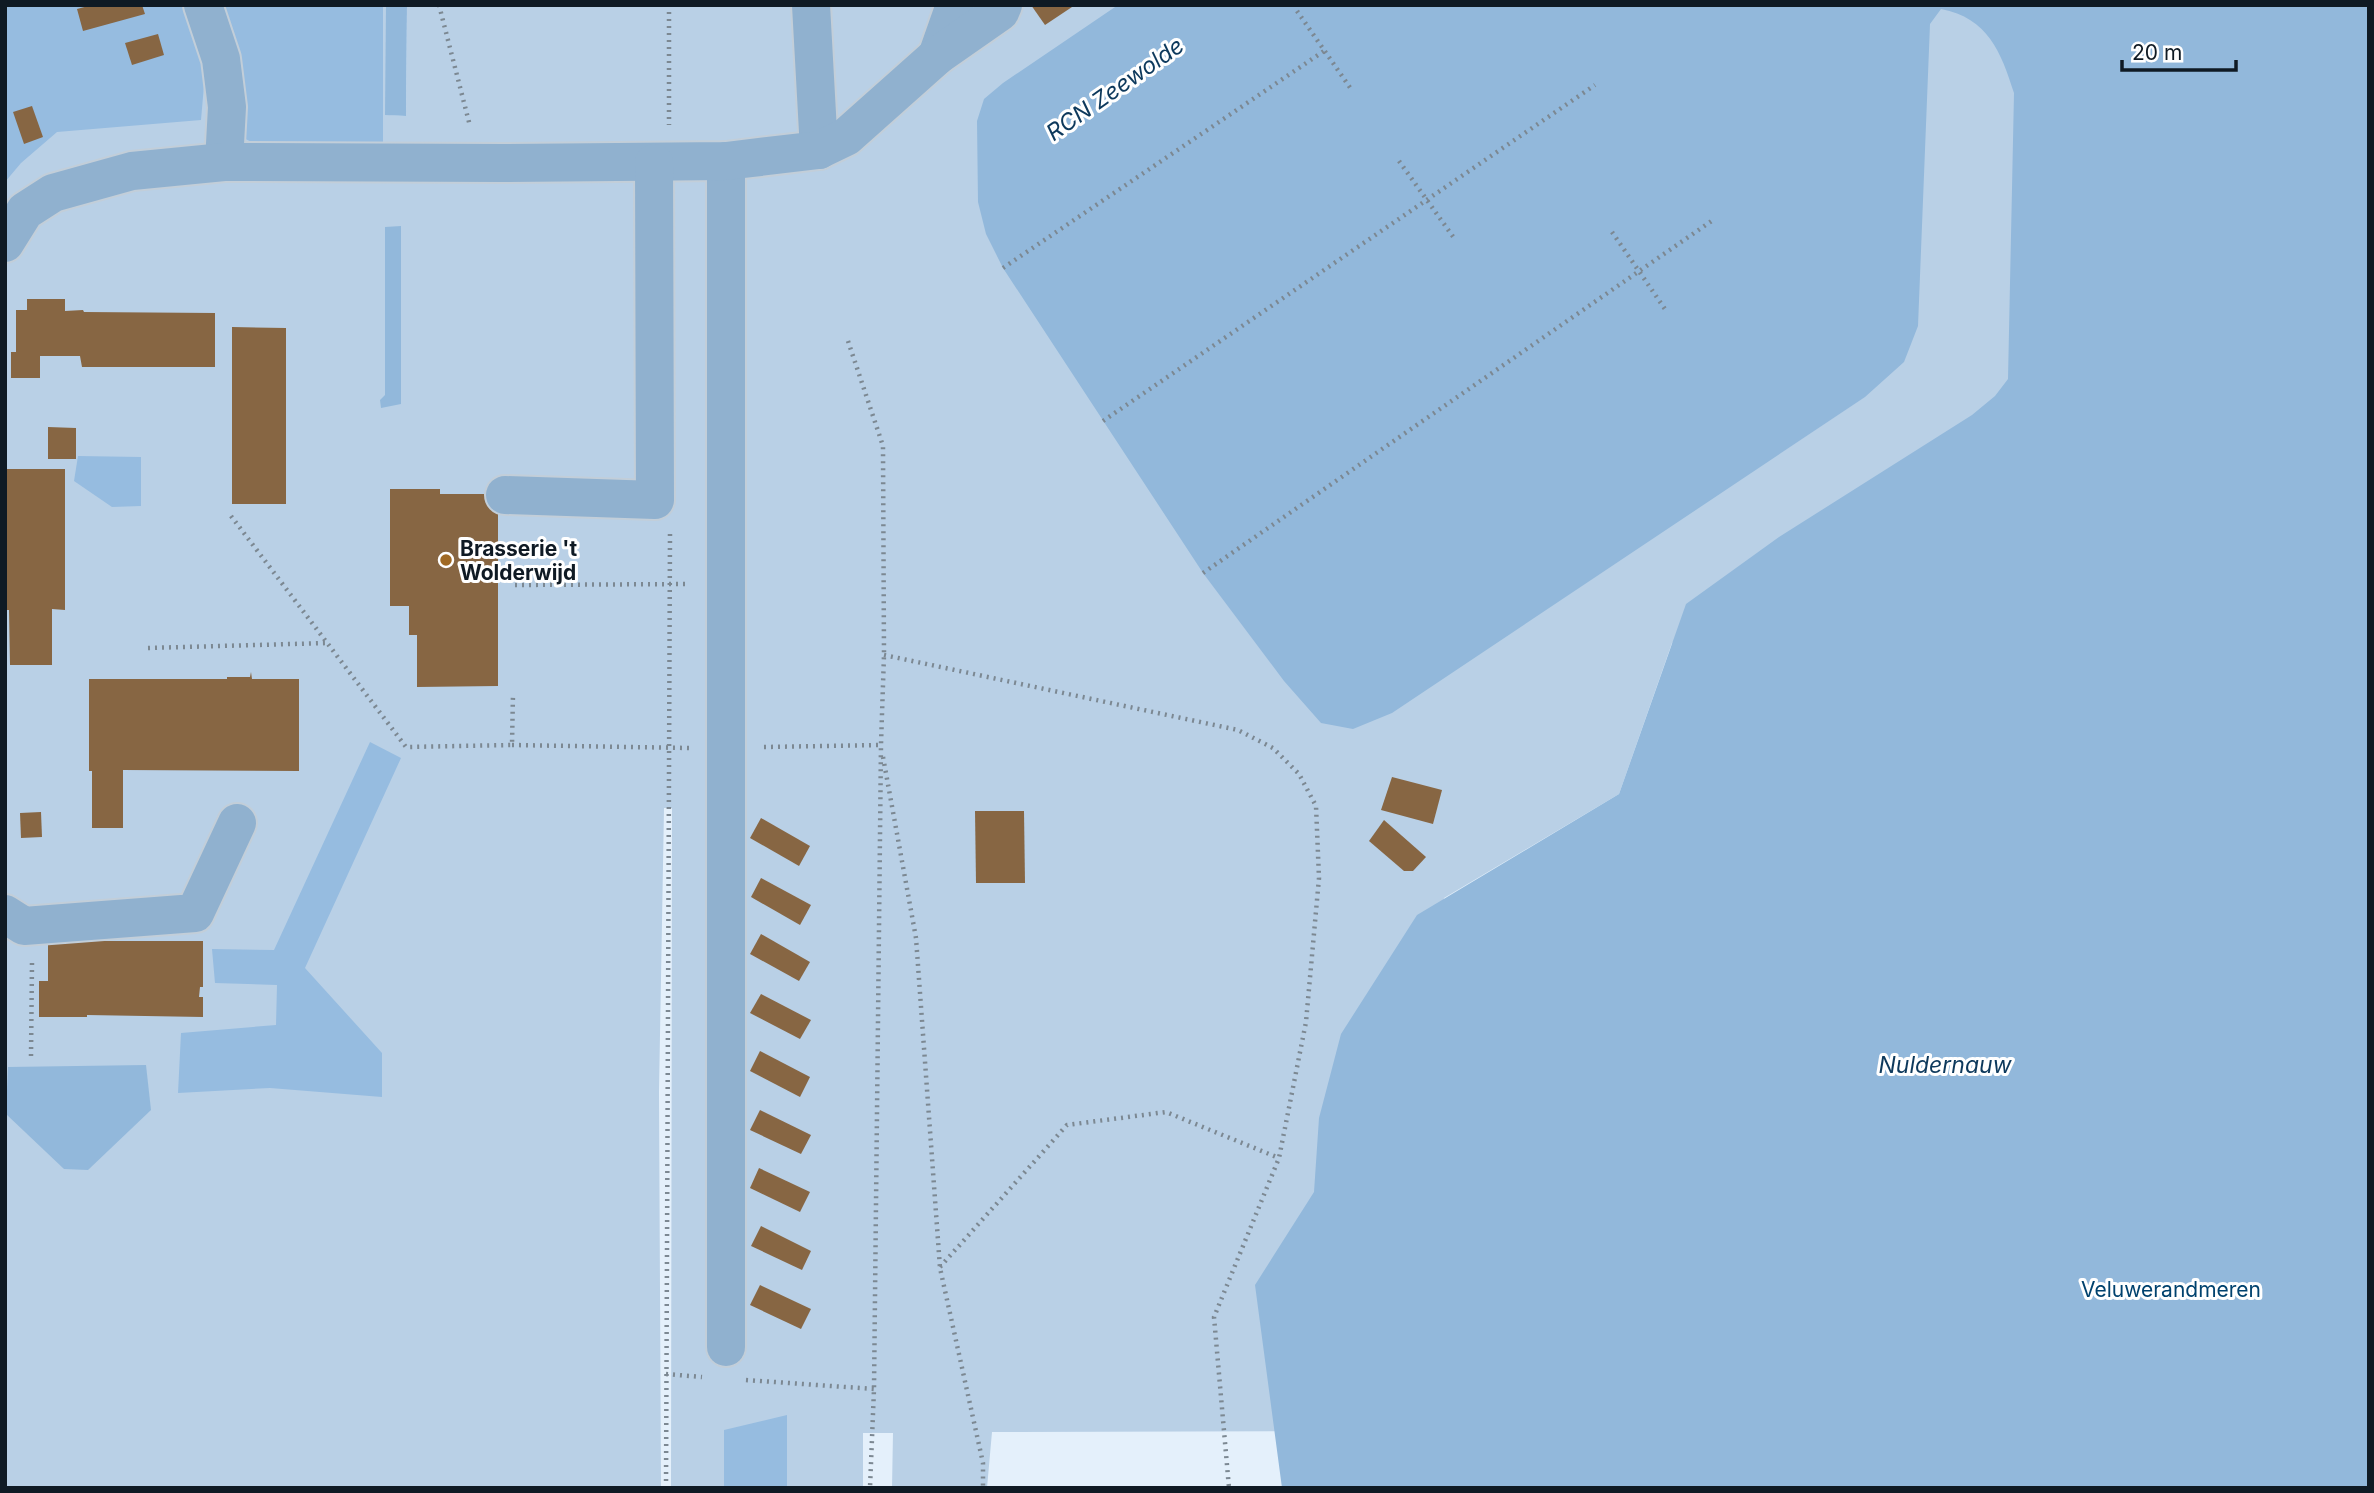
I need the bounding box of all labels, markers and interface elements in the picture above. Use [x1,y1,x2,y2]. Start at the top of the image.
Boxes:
scale bar [2122,28,2236,72]
water label: RCN Zeewolde [1041,31,1189,147]
text: 20 m [2132,40,2182,65]
place label: Brasserie 't Wolderwijd [460,536,577,585]
marker: Brasserie 't Wolderwijd [438,552,454,568]
water label: Nuldernauw [1878,1051,2013,1079]
park label: Veluwerandmeren [2081,1277,2261,1302]

